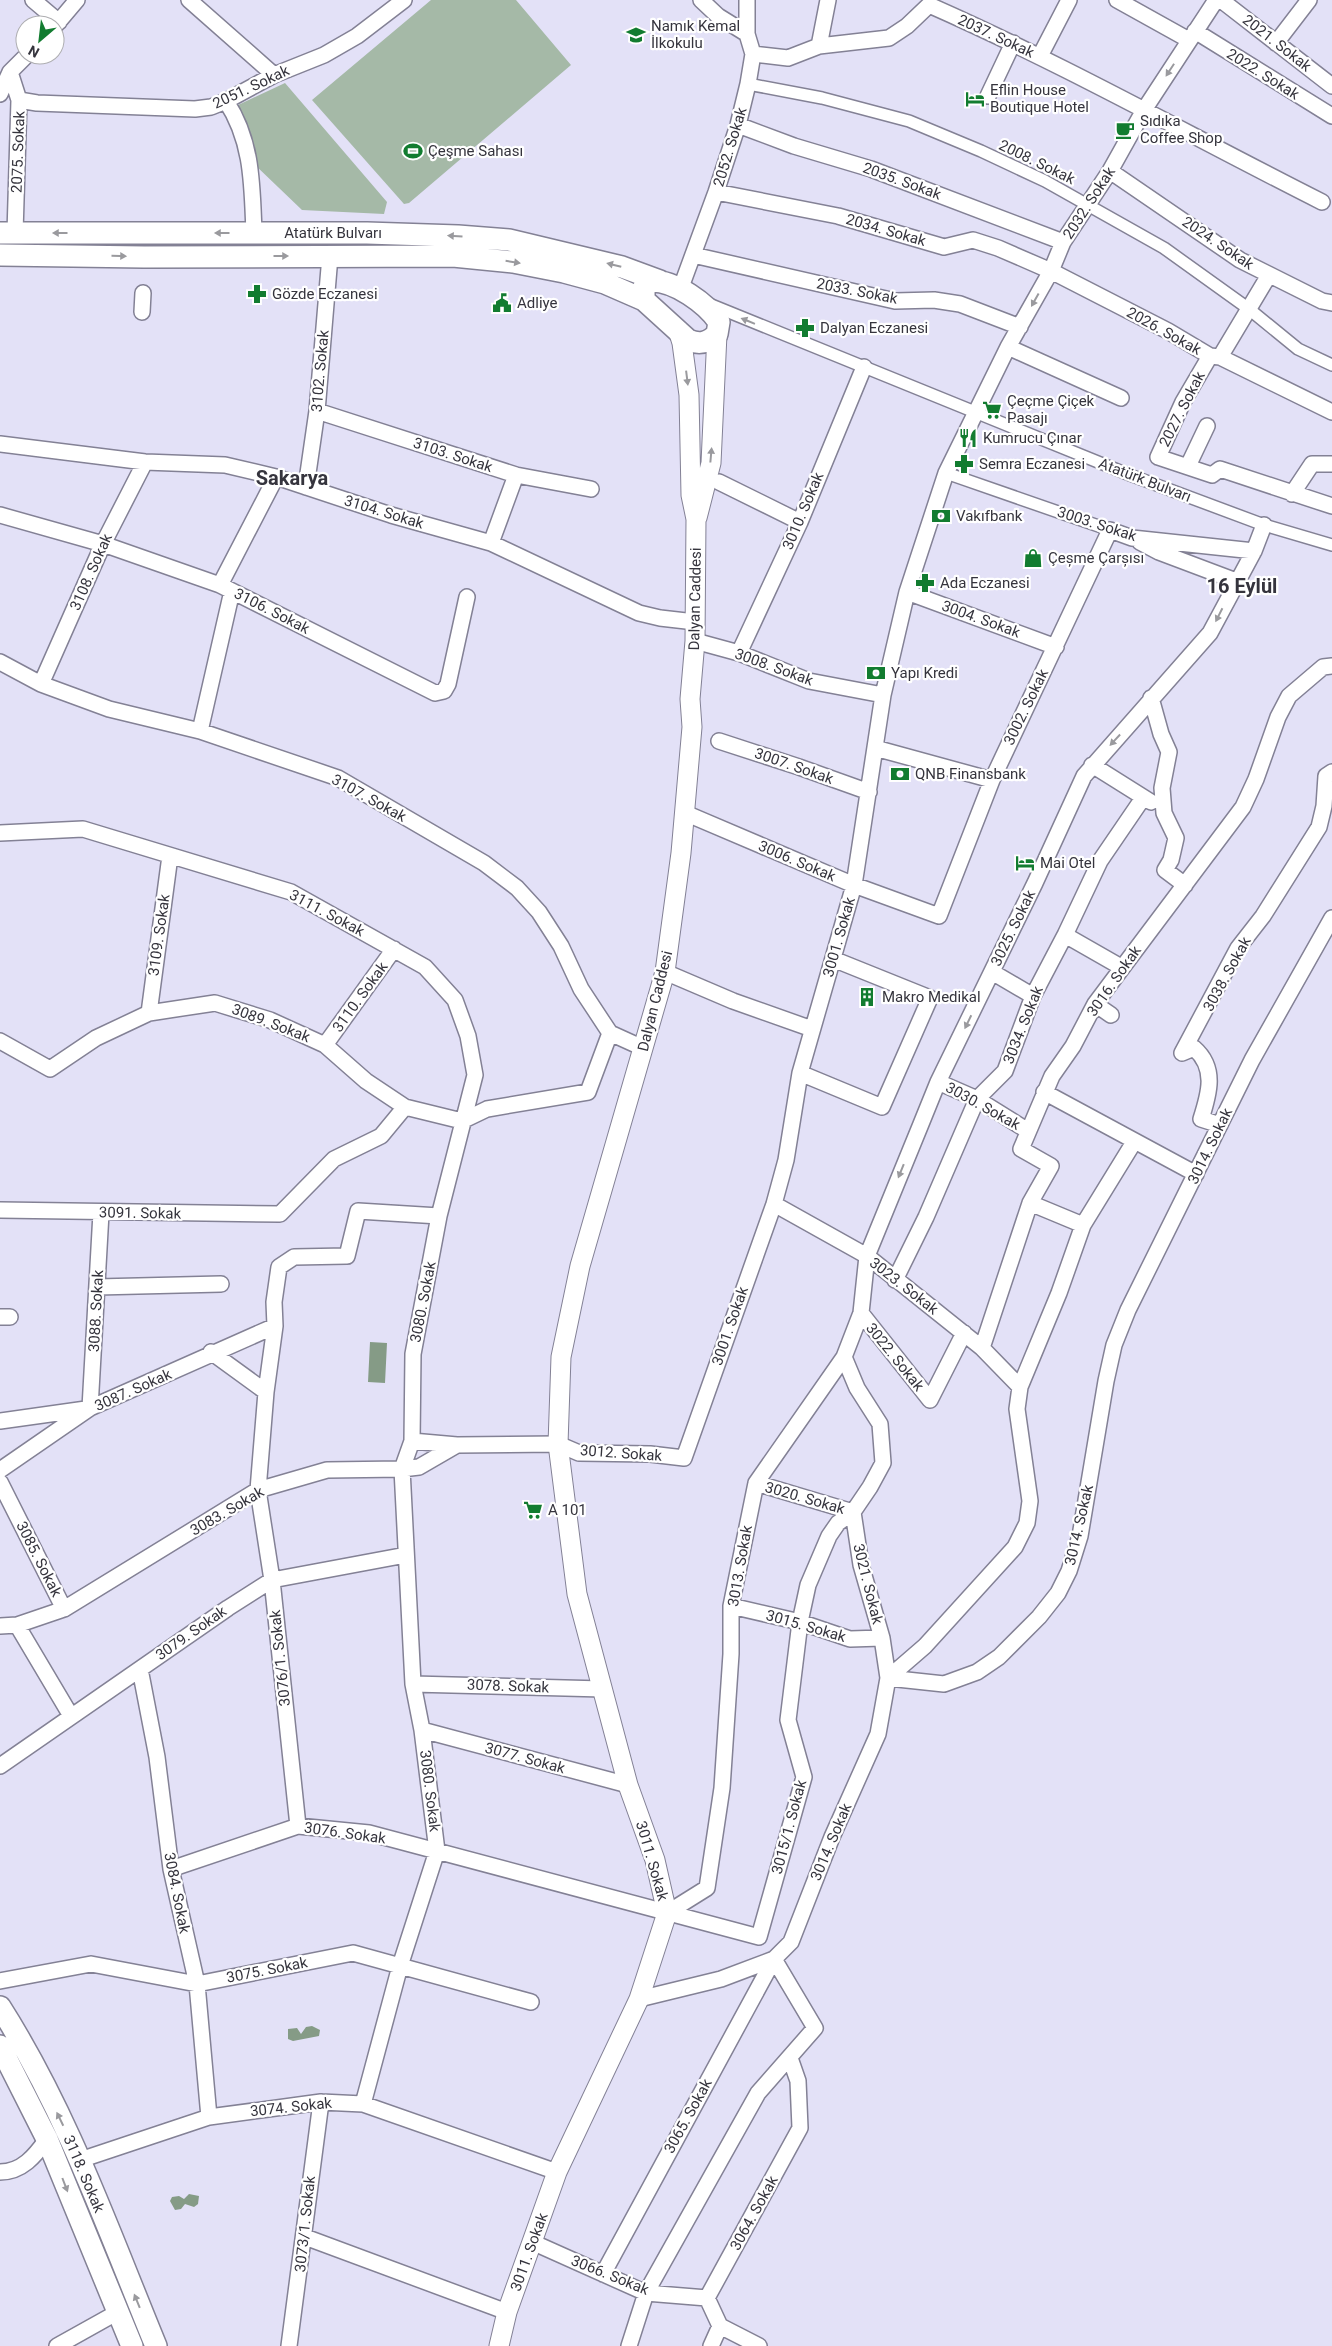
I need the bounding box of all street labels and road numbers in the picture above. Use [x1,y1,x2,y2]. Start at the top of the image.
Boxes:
street label: 2037. Sokak [955,10,1037,62]
street label: 2021. Sokak [1239,11,1315,76]
street label: 2022. Sokak [1223,45,1303,104]
street label: 2051. Sokak [210,61,292,113]
street label: 2052. Sokak [709,105,751,189]
street label: 2075. Sokak [8,110,28,193]
street label: 2008. Sokak [996,136,1078,188]
street label: 2035. Sokak [860,158,944,204]
street label: 2032. Sokak [1059,163,1119,242]
street label: 2034. Sokak [844,210,928,250]
street label: 2024. Sokak [1179,213,1257,274]
street label: Atatürk Bulvarı [284,224,382,242]
street label: 2033. Sokak [815,274,899,308]
street label: 2026. Sokak [1124,303,1205,359]
street label: 3102. Sokak [307,329,333,413]
street label: 2027. Sokak [1155,368,1209,450]
street label: 3103. Sokak [411,434,495,476]
street label: Atatürk Bulvarı [1096,454,1194,506]
street label: 3010. Sokak [779,469,828,552]
street label: 3104. Sokak [342,491,426,533]
street label: 3003. Sokak [1055,503,1139,545]
street label: 3108. Sokak [66,530,116,613]
street label: Dalyan Caddesi [685,547,705,651]
street label: 3106. Sokak [231,584,313,638]
street label: 3004. Sokak [939,596,1023,642]
street label: 3008. Sokak [732,644,816,690]
street label: 3002. Sokak [1000,666,1052,748]
street label: 3007. Sokak [752,744,836,788]
street label: 3107. Sokak [329,770,410,826]
street label: 3006. Sokak [756,837,839,886]
street label: 3111. Sokak [286,886,368,940]
street label: 3025. Sokak [987,887,1039,969]
street label: 3109. Sokak [144,893,174,977]
street label: 3001. Sokak [819,895,859,979]
street label: 3038. Sokak [1199,933,1255,1014]
street label: 3016. Sokak [1083,942,1145,1020]
street label: Dalyan Caddesi [634,949,676,1053]
street label: 3110. Sokak [329,958,392,1036]
street label: 3034. Sokak [999,983,1047,1066]
street label: 3089. Sokak [229,1000,313,1046]
street label: 3030. Sokak [943,1078,1024,1134]
street label: 3014. Sokak [1184,1105,1236,1187]
street label: 3091. Sokak [99,1203,182,1223]
street label: 3023. Sokak [866,1254,942,1319]
street label: 3080. Sokak [406,1260,440,1344]
street label: 3088. Sokak [85,1269,107,1353]
street label: 3001. Sokak [708,1284,752,1368]
street label: 3022. Sokak [862,1319,928,1395]
street label: 3087. Sokak [92,1365,175,1415]
street label: 3012. Sokak [579,1441,663,1465]
street label: 3020. Sokak [763,1478,847,1518]
street label: 3083. Sokak [187,1482,267,1539]
street label: 3014. Sokak [1061,1483,1097,1567]
street label: 3085. Sokak [12,1518,66,1600]
street label: 3013. Sokak [724,1524,756,1608]
street label: 3021. Sokak [849,1542,887,1626]
street label: 3079. Sokak [152,1602,230,1664]
street label: 3015. Sokak [764,1606,848,1646]
street label: 3076/1. Sokak [266,1609,294,1707]
street label: 3078. Sokak [467,1676,550,1696]
street label: 3077. Sokak [483,1739,567,1777]
street label: 3080. Sokak [416,1749,444,1833]
street label: 3015/1. Sokak [768,1778,810,1876]
street label: 3014. Sokak [807,1800,856,1883]
street label: 3076. Sokak [303,1818,387,1848]
street label: 3011. Sokak [632,1819,672,1903]
street label: 3084. Sokak [160,1851,194,1935]
street label: 3075. Sokak [225,1953,309,1987]
street label: 3065. Sokak [660,2075,716,2156]
street label: 3074. Sokak [249,2094,333,2120]
street label: 3118. Sokak [60,2133,109,2216]
street label: 3064. Sokak [726,2172,782,2253]
street label: 3073/1. Sokak [291,2175,319,2273]
street label: 3011. Sokak [506,2210,552,2294]
street label: 3066. Sokak [569,2251,652,2299]

